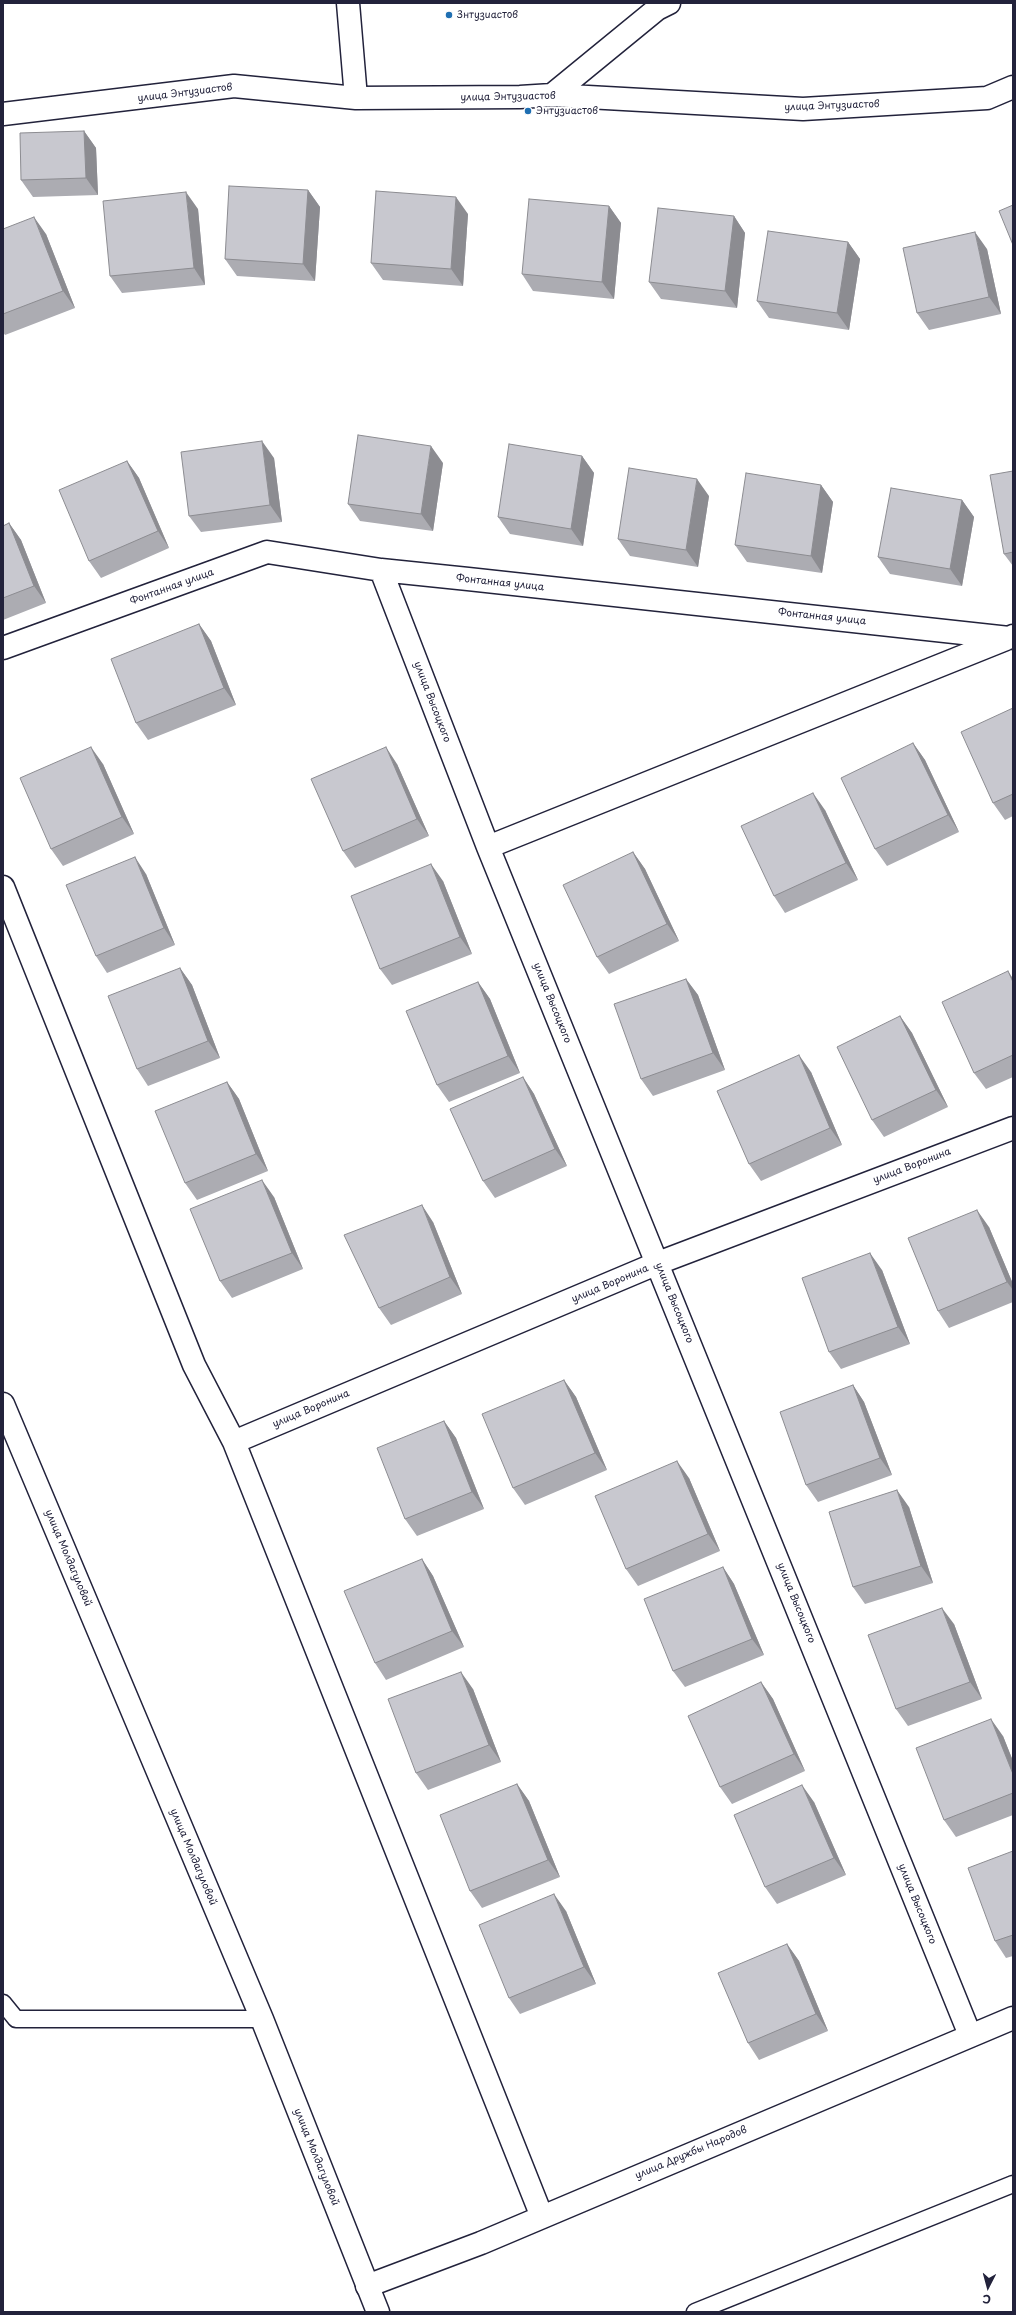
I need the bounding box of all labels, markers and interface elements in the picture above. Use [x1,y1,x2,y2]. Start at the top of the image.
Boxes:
place label: Знтузиастов [457,9,518,21]
marker: Знтузиастов [444,10,454,20]
street label: улица Энтузиастов [137,81,233,105]
street label: улица Энтузиастов [460,90,556,104]
street label: улица Энтузиастов [784,98,880,114]
place label: Энтузиастов [536,105,598,117]
marker: Энтузиастов [523,106,533,116]
street label: Фонтанная улица [128,566,216,608]
street label: Фонтанная улица [455,572,545,594]
street label: Фонтанная улица [777,606,867,628]
street label: улица Высоцкого [411,660,453,744]
street label: улица Высоцкого [530,961,574,1045]
street label: улица Воронина [871,1146,953,1186]
street label: улица Высоцкого [652,1261,696,1345]
street label: улица Воронина [570,1262,650,1306]
street label: улица Воронина [271,1387,351,1431]
street label: улица Молдагуловой [42,1508,94,1608]
street label: улица Высоцкого [774,1561,818,1645]
street label: улица Молдагуловой [167,1807,219,1907]
street label: улица Высоцкого [895,1862,939,1946]
street label: улица Молдагуловой [291,2107,341,2207]
street label: улица Дружбы Народов [633,2124,749,2182]
north arrow [968,2267,1008,2307]
text: С [982,2291,992,2308]

